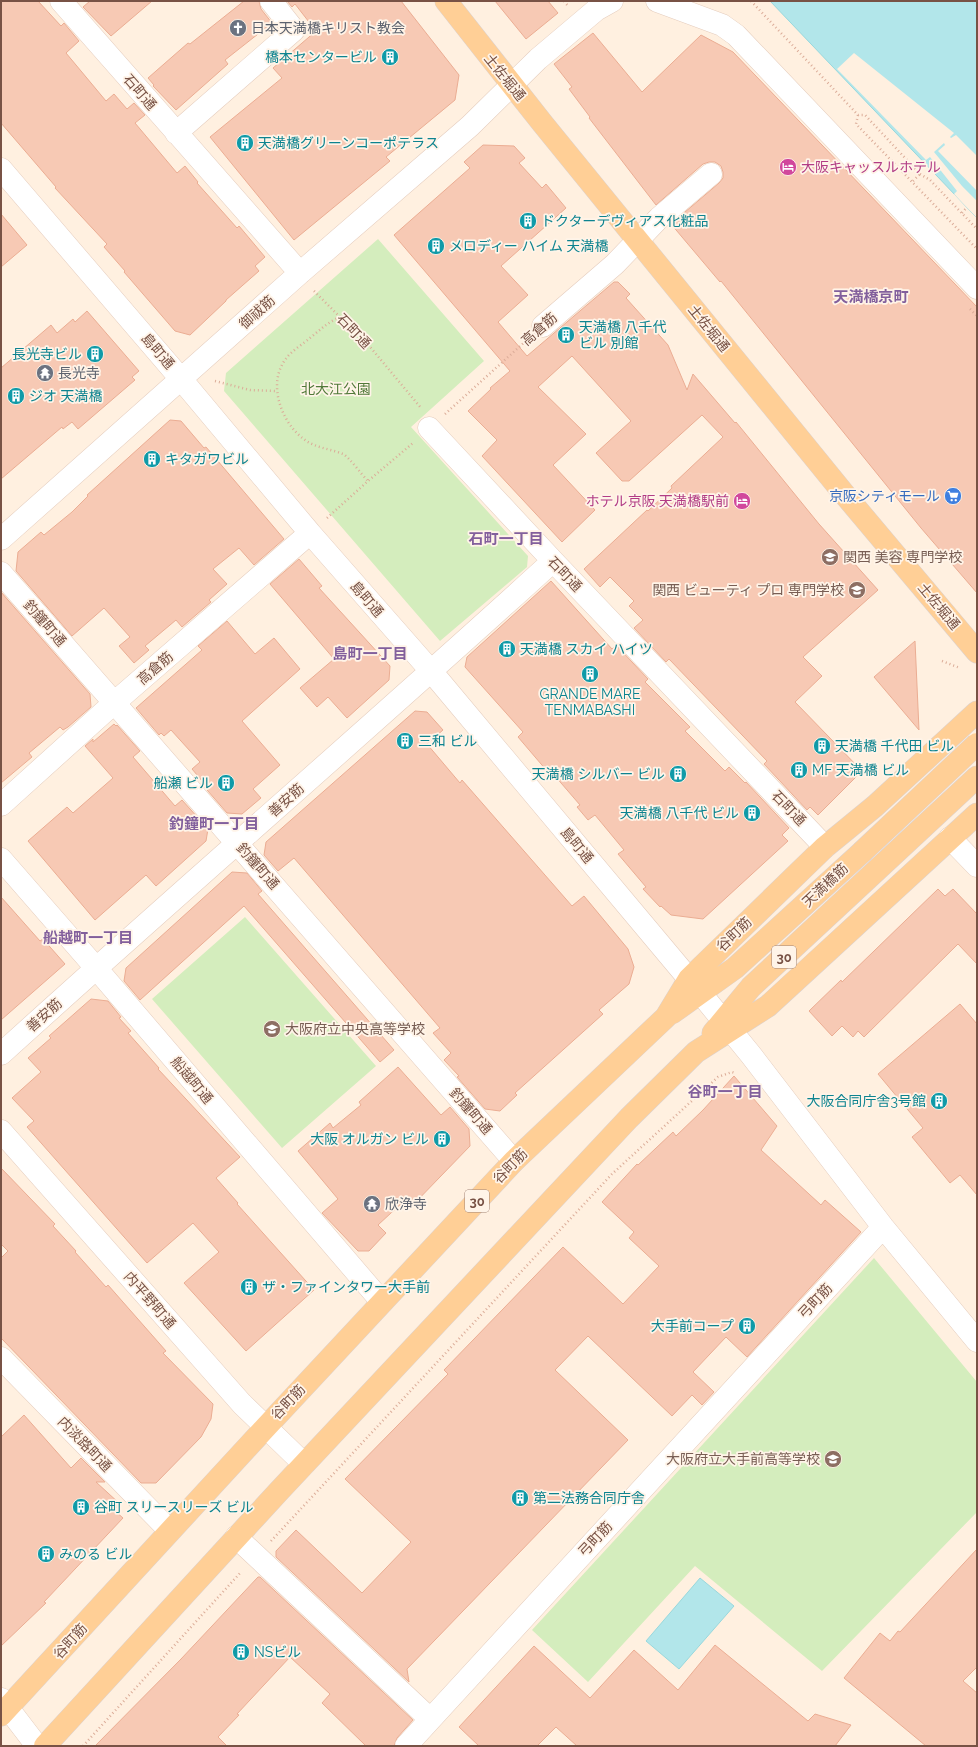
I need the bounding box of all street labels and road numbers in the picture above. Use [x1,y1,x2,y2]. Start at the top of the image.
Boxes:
street label: 土佐堀通 [481,50,529,104]
street label: 石町通 [120,71,160,113]
street label: 御祓筋 [236,292,278,332]
street label: 土佐堀通 [685,301,733,355]
street label: 高倉筋 [518,309,560,349]
street label: 石町通 [334,310,374,352]
street label: 島町通 [138,330,178,372]
street label: 石町通 [545,553,585,595]
street label: 島町通 [347,578,387,620]
street label: 土佐堀通 [915,579,963,633]
street label: 釣鐘町通 [21,597,69,649]
street label: 高倉筋 [134,648,176,688]
street label: 善安筋 [265,780,307,820]
street label: 石町通 [769,787,809,829]
street label: 島町通 [557,824,597,866]
street label: 釣鐘町通 [234,840,282,892]
street label: 天満橋筋 [799,860,851,910]
street label: 谷町筋 [713,914,755,954]
road number: 30 [772,946,796,968]
street label: 善安筋 [23,995,65,1035]
street label: 船越町通 [168,1053,216,1107]
street label: 釣鐘町通 [447,1085,495,1137]
street label: 谷町筋 [490,1145,530,1187]
road number: 30 [465,1190,489,1212]
street label: 内平野町通 [121,1268,179,1332]
street label: 弓町筋 [795,1280,835,1322]
street label: 谷町筋 [268,1381,308,1423]
street label: 内淡路町通 [55,1413,115,1475]
street label: 弓町筋 [575,1518,615,1560]
street label: 谷町筋 [50,1620,90,1662]

